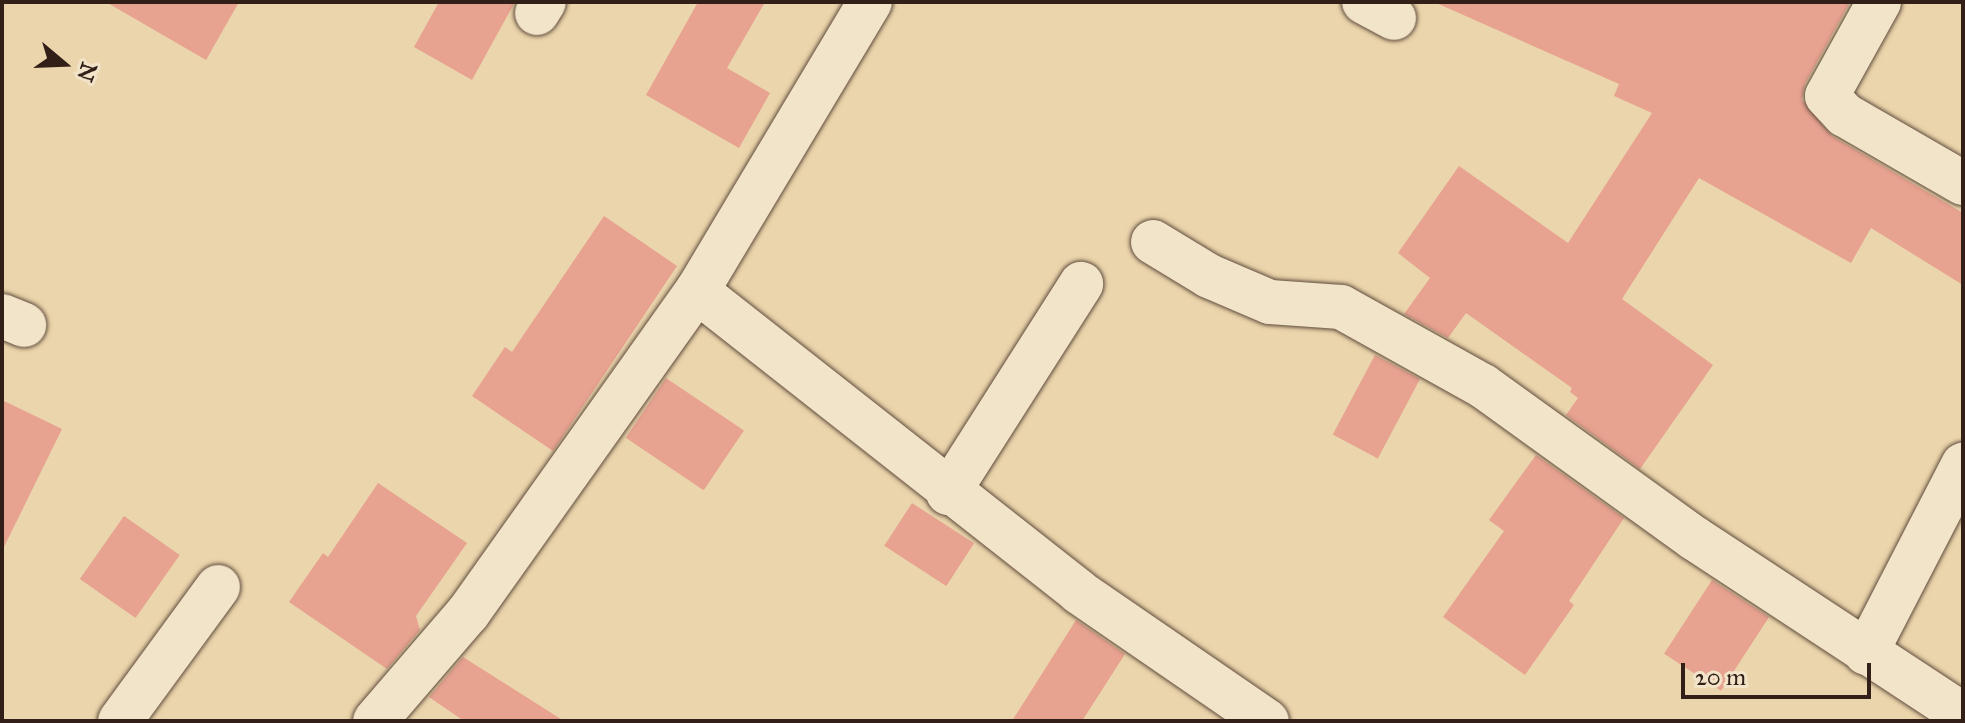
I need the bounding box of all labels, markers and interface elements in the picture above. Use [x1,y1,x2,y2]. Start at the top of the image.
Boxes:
north arrow [24,24,104,104]
text: N [71,59,103,85]
scale bar [1685,647,1875,697]
text: 20 m [1695,662,1746,692]

